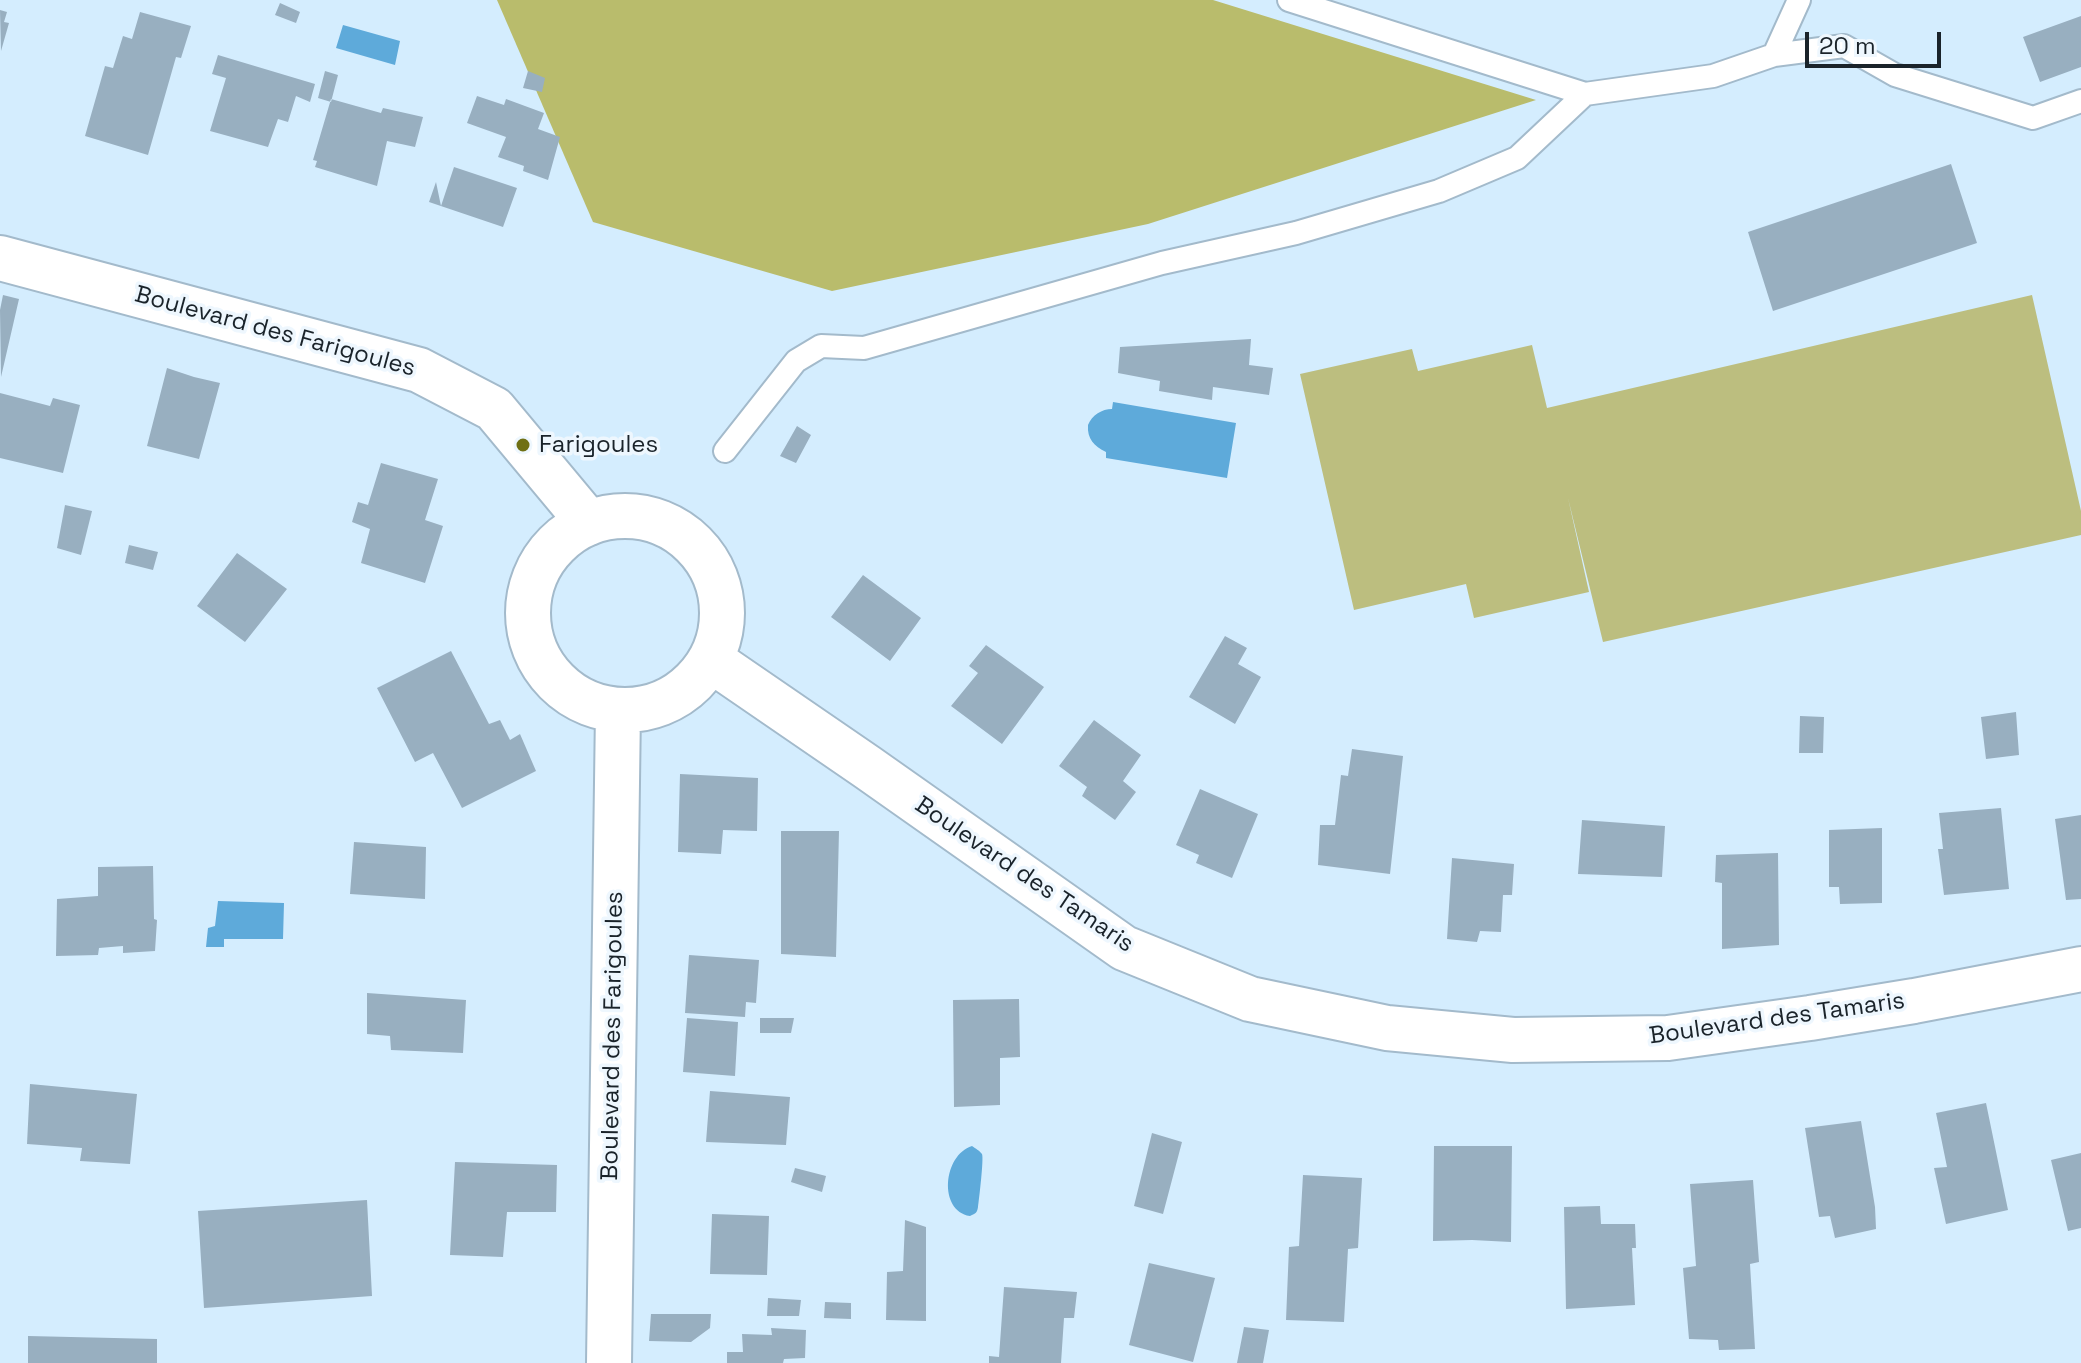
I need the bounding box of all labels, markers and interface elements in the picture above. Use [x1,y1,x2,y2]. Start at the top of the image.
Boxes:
scale bar [1809,16,1945,66]
text: 20 m [1819,30,1876,61]
street label: Boulevard des Farigoules [132,281,418,383]
place label: Farigoules [539,431,658,459]
marker: Farigoules [514,436,532,454]
street label: Boulevard des Tamaris [909,791,1139,959]
street label: Boulevard des Farigoules [596,891,630,1181]
street label: Boulevard des Tamaris [1647,987,1907,1051]

